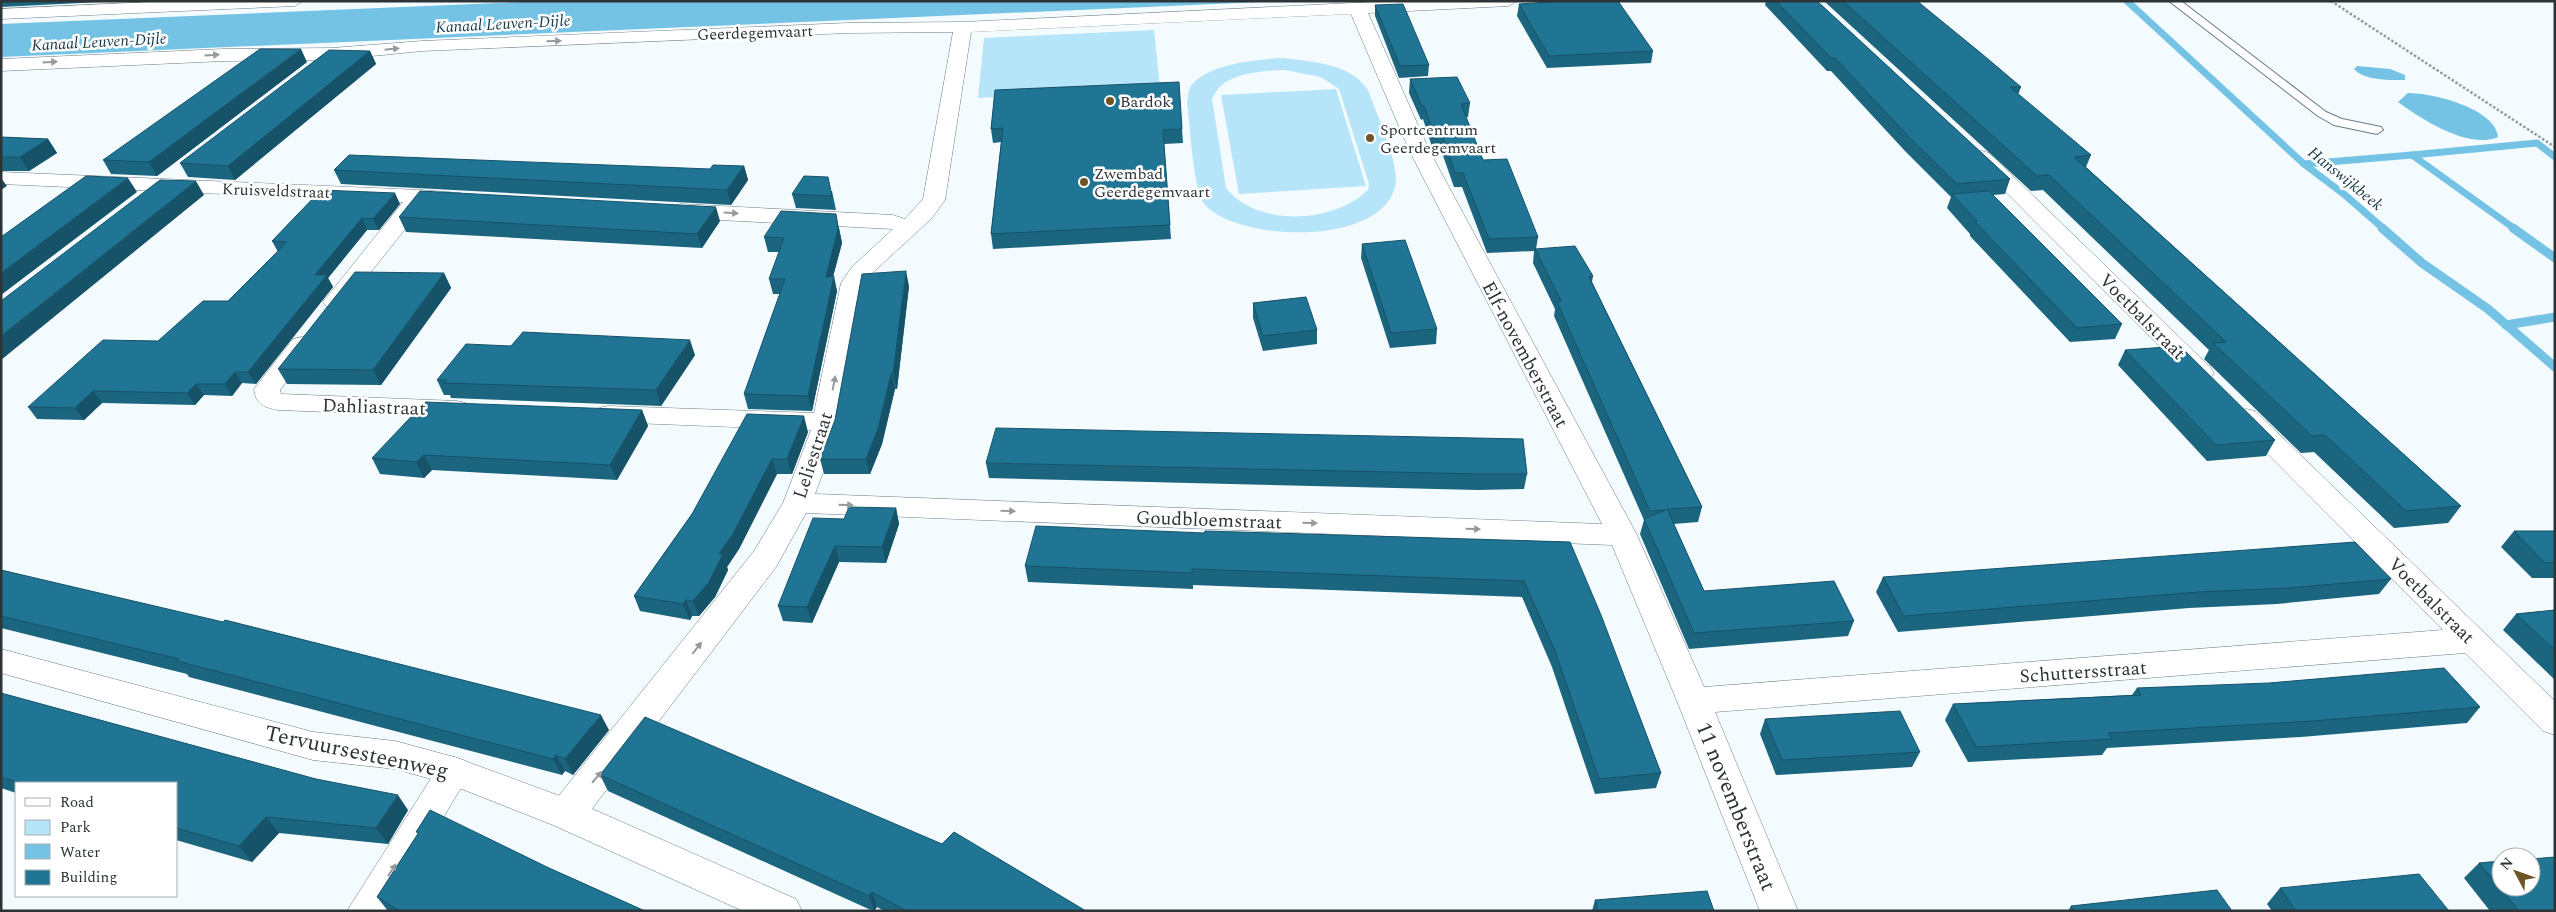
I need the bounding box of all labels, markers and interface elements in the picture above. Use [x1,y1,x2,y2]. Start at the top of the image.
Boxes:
water label: Kanaal Leuven-Dijle [435,8,571,40]
street label: Geerdegemvaart [697,19,814,47]
water label: Kanaal Leuven-Dijle [31,26,167,58]
one-way arrow [547,36,563,44]
one-way arrow [384,45,400,53]
one-way arrow [205,51,221,59]
one-way arrow [42,58,58,66]
place label: Bardok [1120,90,1171,114]
marker: Bardok [1104,95,1116,107]
place label: Sportcentrum Geerdegemvaart [1380,118,1496,160]
marker: Sportcentrum Geerdegemvaart [1364,132,1376,144]
water label: Hanswijkbeek [2303,141,2389,217]
place label: Zwembad Geerdegemvaart [1094,162,1210,204]
marker: Zwembad Geerdegemvaart [1078,176,1090,188]
street label: Kruisveldstraat [221,177,331,205]
one-way arrow [723,210,739,218]
street label: Voetbalstraat [2092,267,2192,367]
street label: Elf-novemberstraat [1474,276,1576,433]
one-way arrow [830,375,838,391]
street label: Dahliastraat [322,391,427,424]
street label: Leliestraat [786,408,841,503]
one-way arrow [838,501,854,509]
street label: Goudbloemstraat [1135,503,1283,538]
one-way arrow [1000,507,1016,515]
one-way arrow [1303,519,1319,527]
one-way arrow [1465,525,1481,533]
street label: Voetbalstraat [2381,551,2481,651]
one-way arrow [691,642,702,655]
street label: Schuttersstraat [2019,654,2148,691]
street label: Tervuursesteenweg [262,717,452,788]
street label: 11 novemberstraat [1687,717,1785,896]
one-way arrow [592,770,603,783]
legend [15,782,178,897]
text: Road [60,791,94,814]
text: Park [60,816,91,839]
text: Water [60,841,100,864]
north arrow [2491,847,2541,897]
text: N [2495,853,2518,875]
one-way arrow [387,863,396,876]
text: Building [60,866,117,889]

